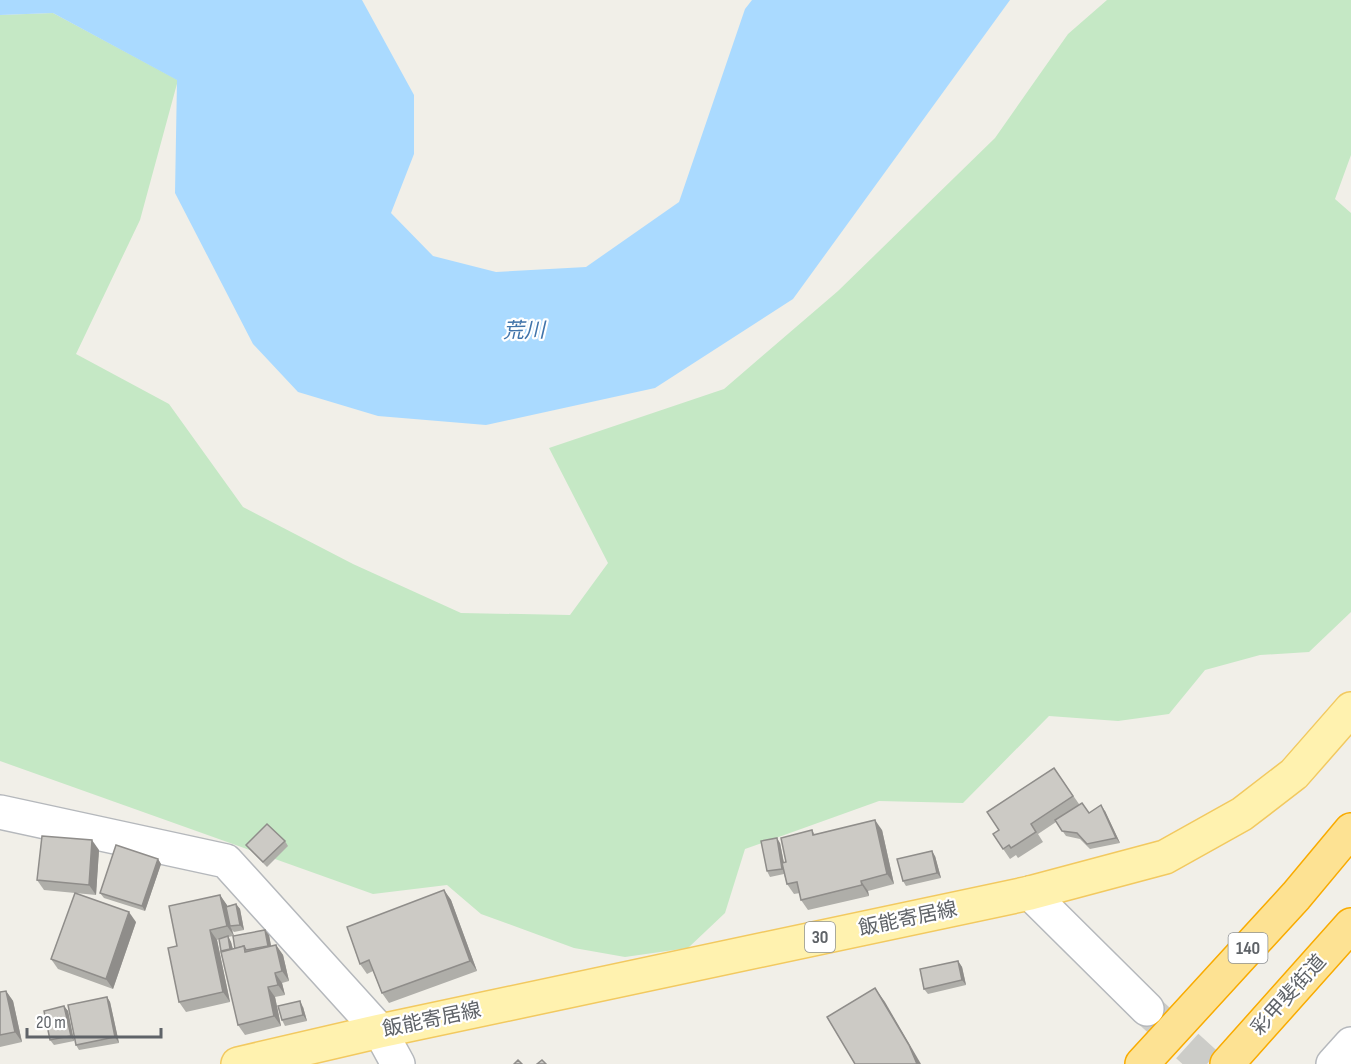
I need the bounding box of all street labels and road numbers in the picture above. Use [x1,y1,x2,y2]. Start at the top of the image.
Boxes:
street label: 飯能寄居線 [857,897,959,941]
road number: 30 [805,922,835,952]
road number: 140 [1228,933,1268,963]
street label: 彩甲斐街道 [1247,950,1331,1040]
street label: 飯能寄居線 [381,998,483,1042]

